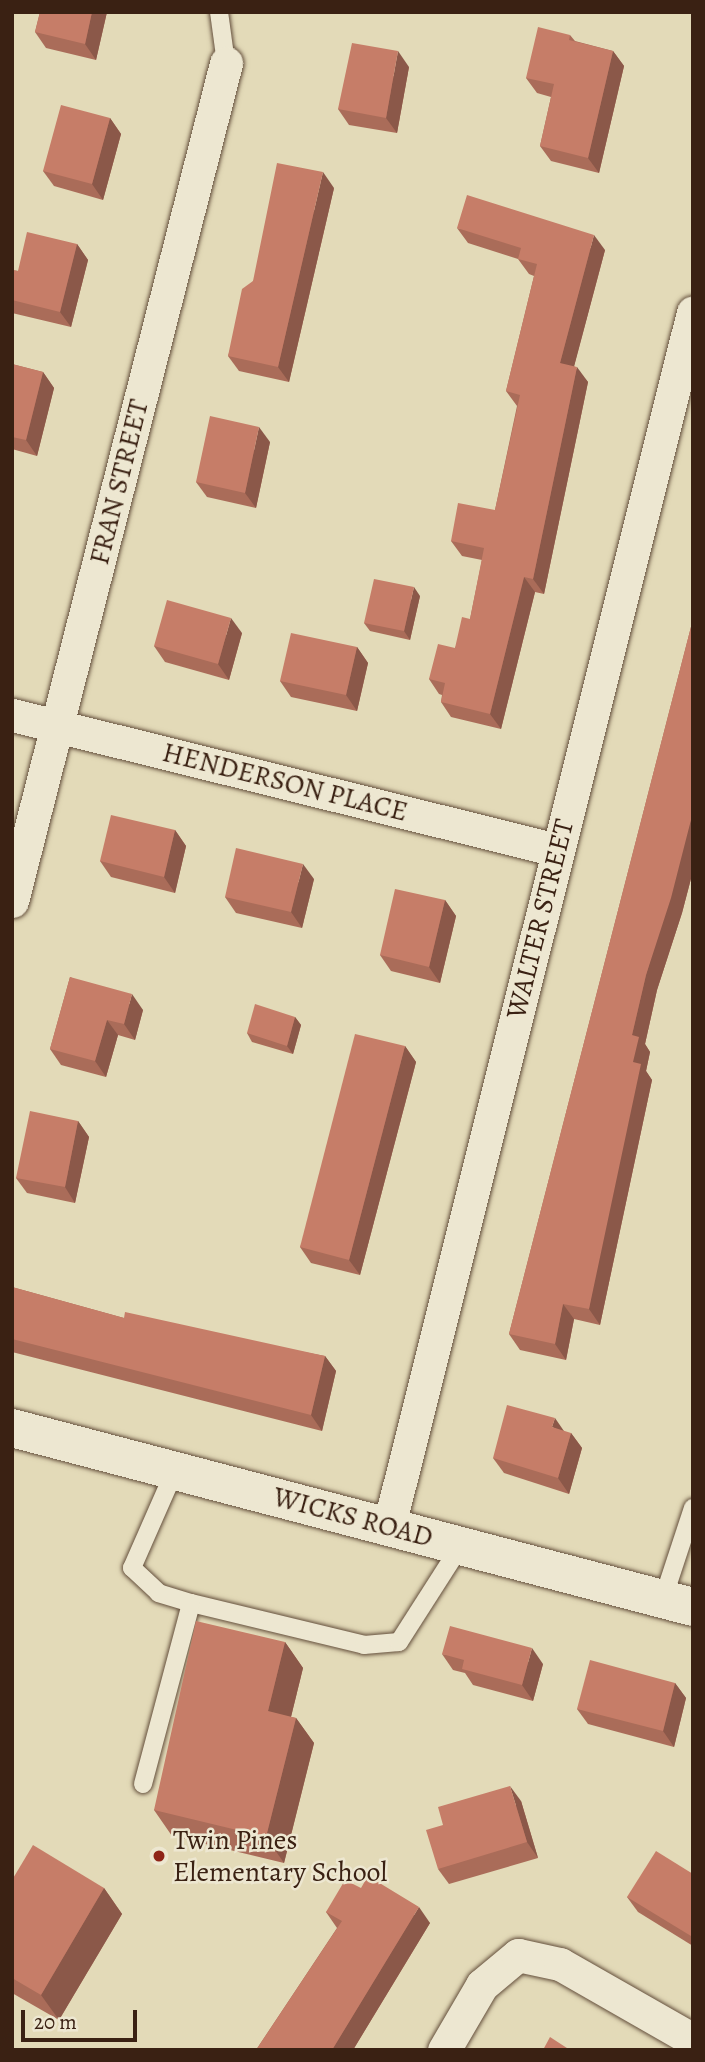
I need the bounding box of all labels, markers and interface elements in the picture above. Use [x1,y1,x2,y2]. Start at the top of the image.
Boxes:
street label: FRAN STREET [82,396,156,568]
street label: HENDERSON PLACE [159,735,411,829]
street label: WALTER STREET [499,816,581,1022]
street label: WICKS ROAD [270,1480,436,1554]
place label: Twin Pines Elementary School [173,1823,387,1889]
marker: Twin Pines Elementary School [151,1848,167,1864]
scale bar [24,1996,140,2040]
text: 20 m [34,2008,77,2036]

